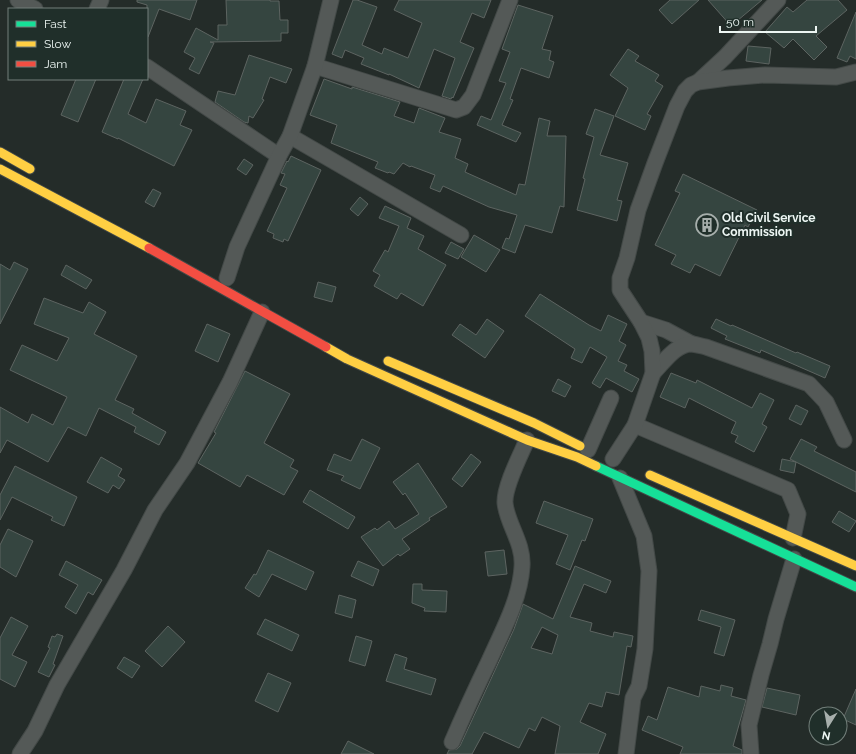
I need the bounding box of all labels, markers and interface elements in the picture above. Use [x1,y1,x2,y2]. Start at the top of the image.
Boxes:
legend [8,8,148,80]
scale bar [720,8,816,34]
text: 50 m [726,15,754,29]
text: Fast [44,17,67,31]
text: Slow [44,37,71,51]
text: Jam [44,57,67,71]
place label: Old Civil Service Commission [722,211,816,239]
building icon: Old Civil Service Commission [694,212,720,238]
north arrow [808,706,848,746]
text: N [821,728,832,743]

